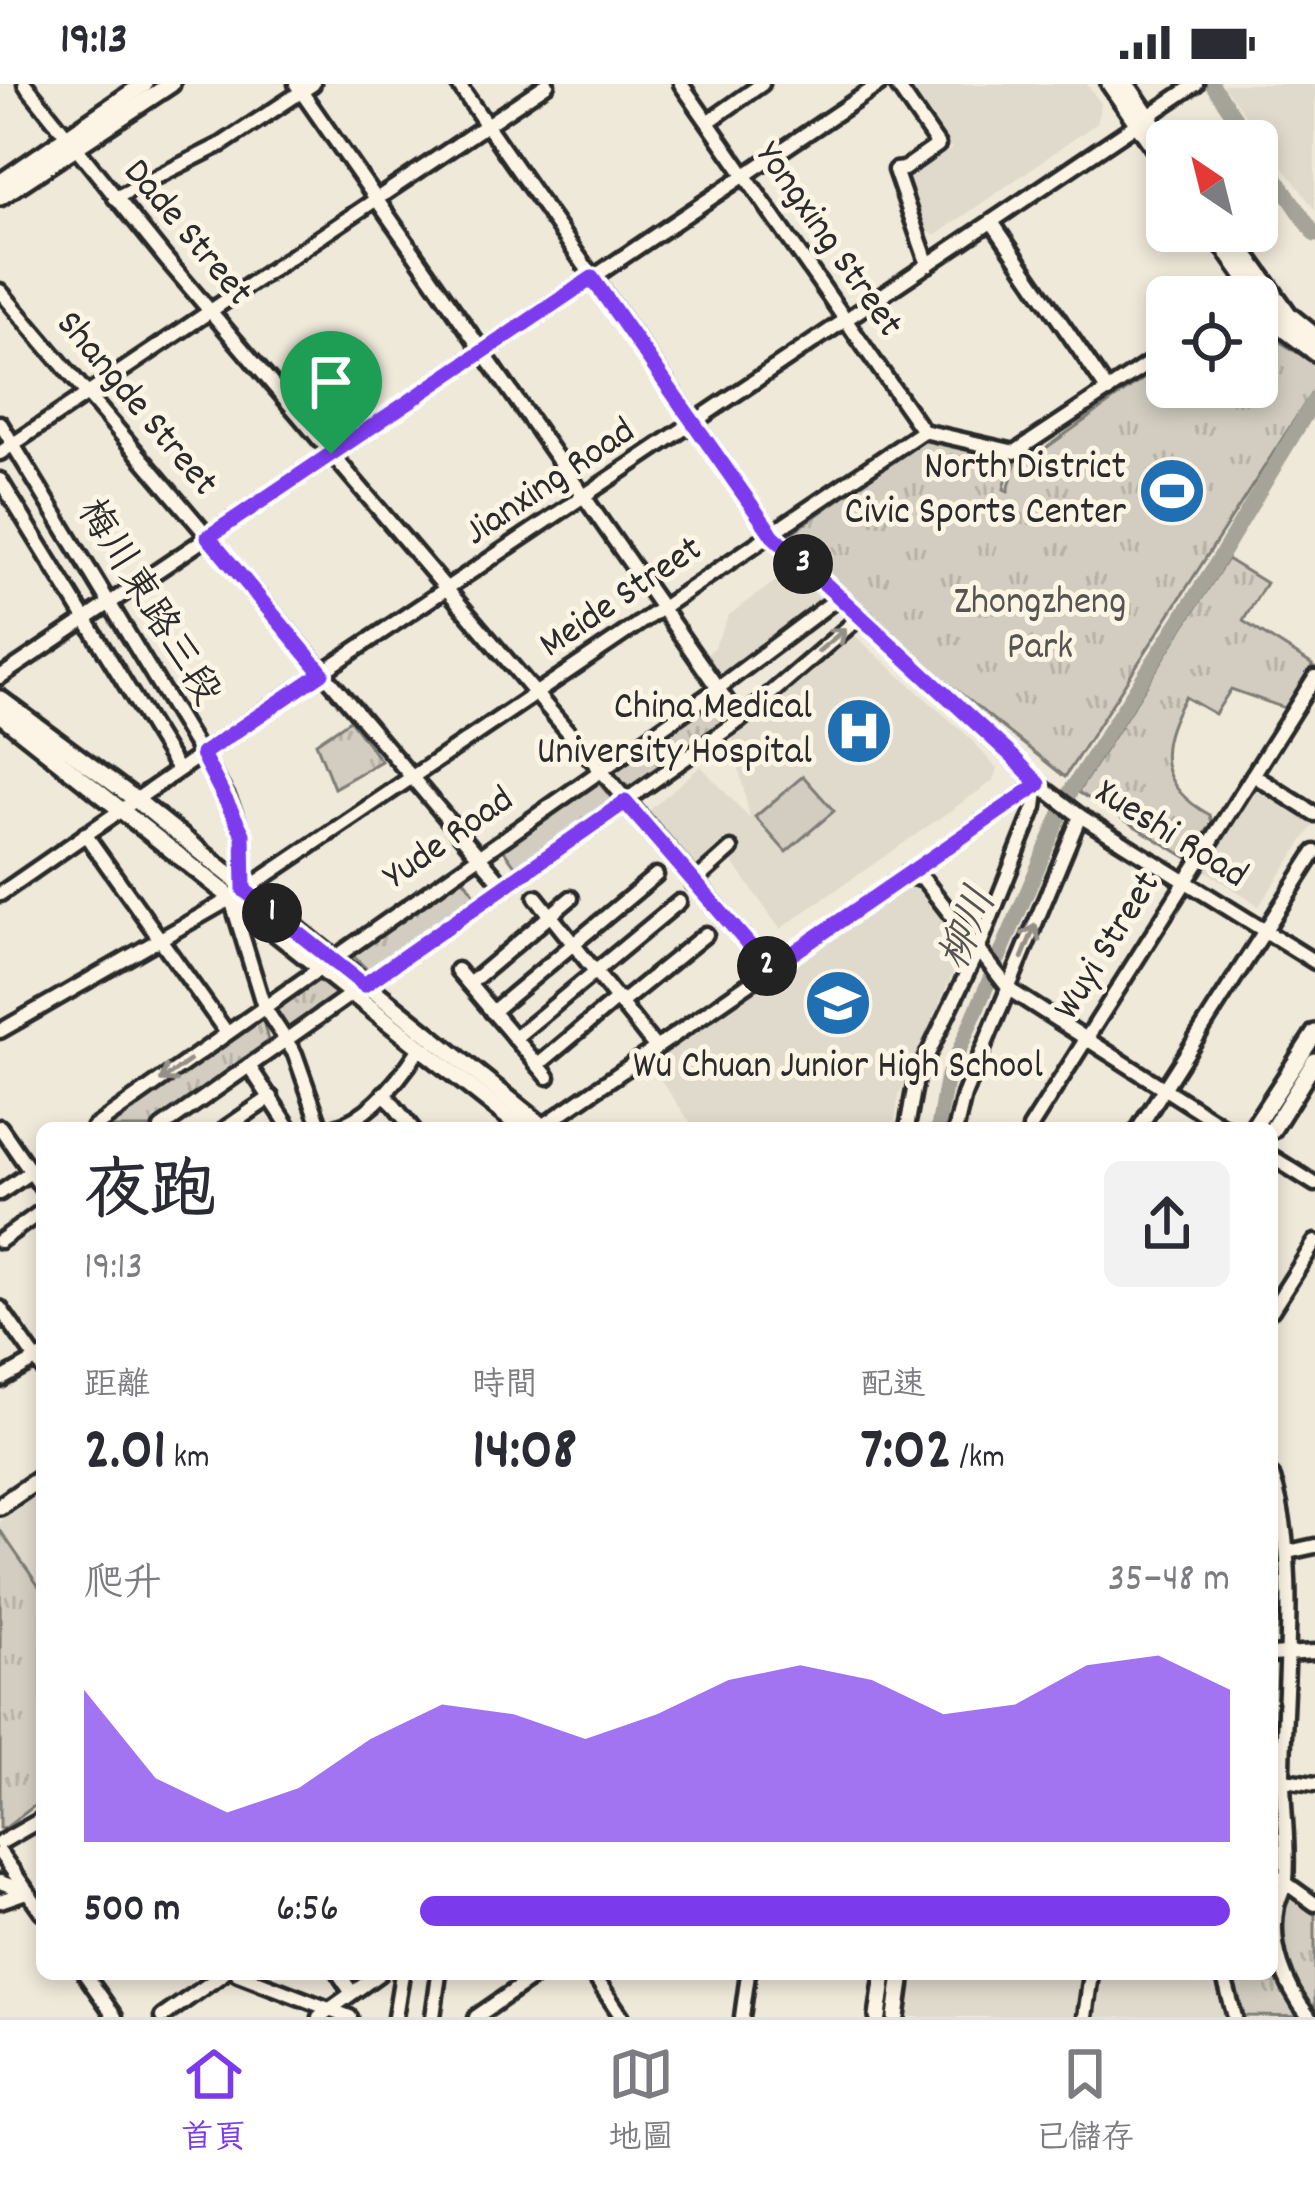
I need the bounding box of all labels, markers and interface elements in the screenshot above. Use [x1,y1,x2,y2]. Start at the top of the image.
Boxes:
text: 19:13 [60,10,128,74]
north arrow [1146,120,1278,252]
map controls [1146,120,1278,408]
street label: Yongxing Street [739,132,915,350]
street label: Dade Street [108,148,264,320]
button: locate [1146,276,1278,408]
street label: Shangde Street [41,300,229,510]
pin [280,331,382,454]
icon: arrive [298,349,364,415]
street label: Jianxing Road [454,406,648,562]
place label: North District Civic Sports Center [844,442,1127,542]
sports icon: North District Civic Sports Center [1137,456,1207,526]
street label: 梅川東路三段 [61,490,231,718]
street label: Meide Street [529,524,715,674]
pin: 3 [773,534,833,594]
text: 3 [796,540,810,587]
park label: Zhongzheng Park [954,577,1126,677]
one-way arrow [816,627,847,655]
place label: China Medical University Hospital [537,682,812,782]
hospital icon: China Medical University Hospital [824,696,894,766]
street label: Xueshi Road [1083,767,1257,905]
street label: Yude Road [373,775,527,905]
street label: Wuyi Street [1042,862,1176,1032]
water label: 柳川 [927,879,1015,980]
pin: 1 [242,883,302,943]
text: 1 [268,889,276,936]
one-way arrow [1020,924,1041,961]
pin: 2 [737,936,797,996]
text: 2 [760,942,774,989]
school or university icon: Wu Chuan Junior High School [803,968,873,1038]
place label: Wu Chuan Junior High School [633,1041,1043,1096]
one-way arrow [159,1058,192,1083]
text: 夜跑 [84,1150,216,1244]
button: share [1104,1161,1230,1287]
text: 19:13 [84,1242,143,1297]
text: 距離 [84,1364,150,1411]
text: 時間 [472,1364,538,1411]
text: 配速 [860,1364,926,1411]
text: 2.01 [84,1411,166,1497]
text: 14:08 [472,1411,577,1497]
text: 7:02 [860,1411,952,1497]
text: km [166,1436,210,1483]
text: /km [952,1436,1005,1483]
text: 35–48 m [1108,1554,1230,1609]
text: 爬升 [84,1559,162,1614]
text: 500 m [84,1884,180,1939]
text: 6:56 [276,1884,339,1939]
tab: 首頁 [181,2041,247,2164]
tab: 地圖 [608,2041,674,2164]
tab: 已儲存 [1035,2041,1134,2164]

